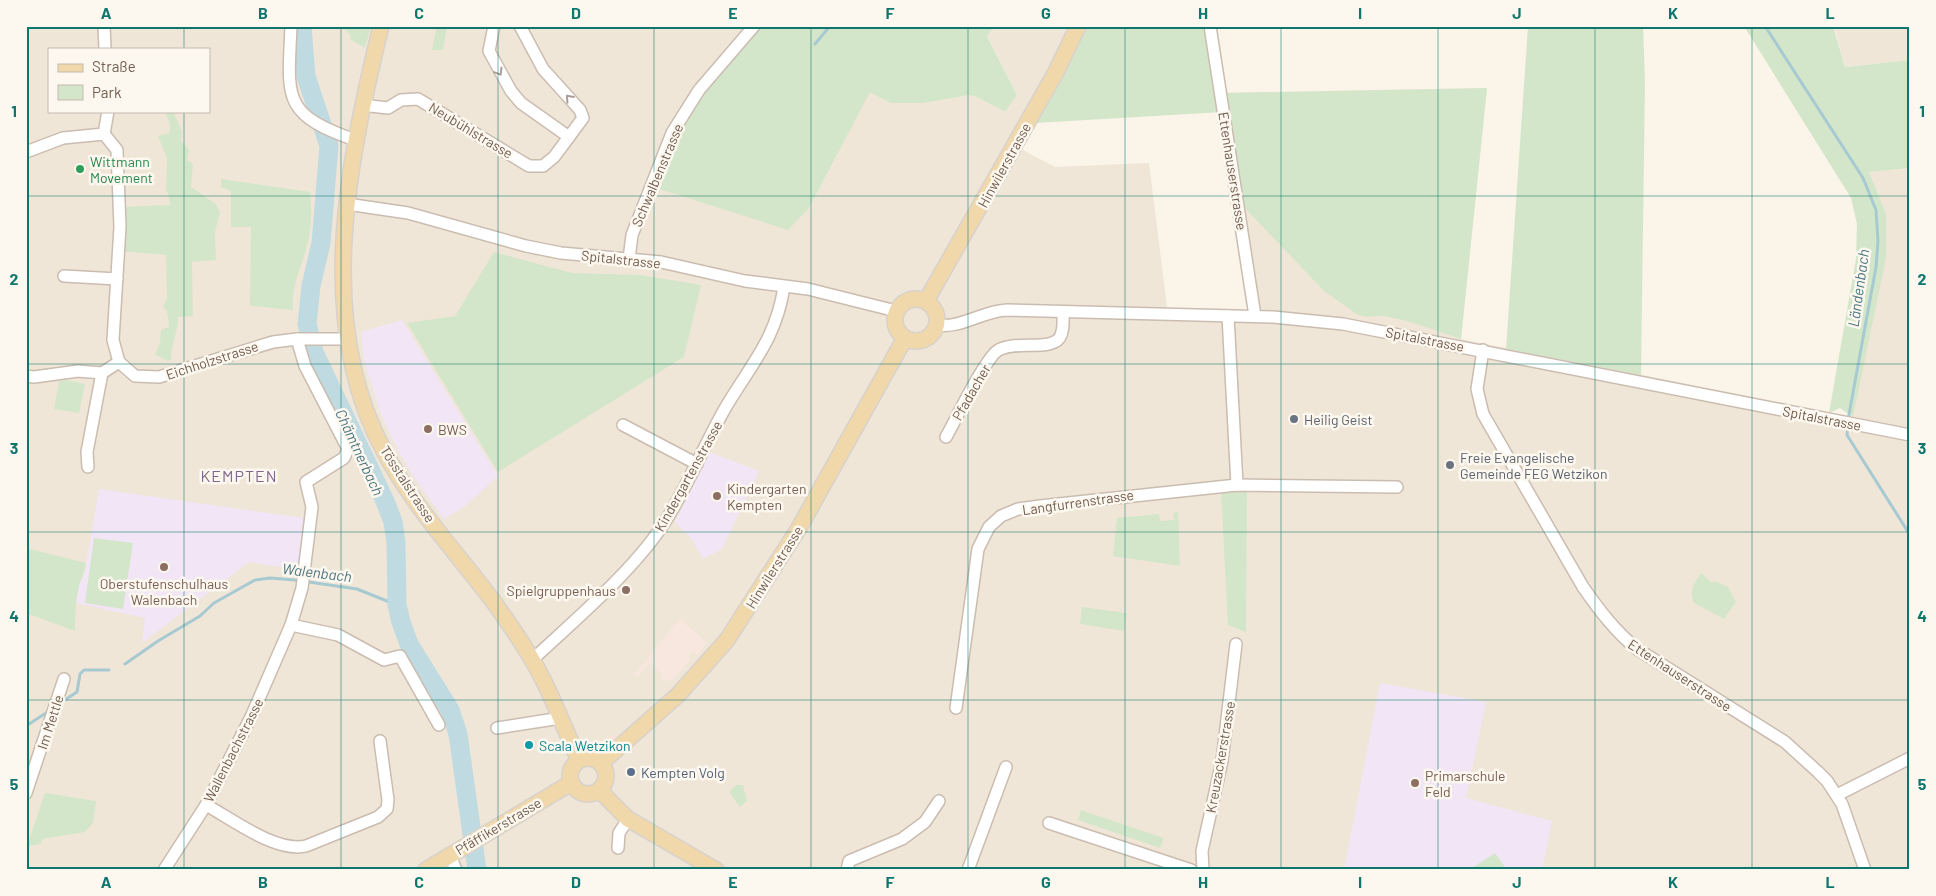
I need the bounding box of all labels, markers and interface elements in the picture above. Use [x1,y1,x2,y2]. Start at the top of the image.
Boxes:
text: A [101,3,112,22]
text: B [258,3,268,22]
text: C [414,3,424,22]
text: D [571,3,581,22]
text: E [728,3,738,22]
text: F [886,3,895,22]
text: G [1041,3,1051,22]
text: H [1198,3,1208,22]
text: I [1358,3,1362,22]
text: J [1512,3,1522,22]
text: K [1668,3,1678,22]
text: L [1825,3,1835,22]
legend [48,48,210,112]
text: Straße [92,57,136,75]
one-way arrow [493,67,503,76]
text: Park [92,83,122,101]
one-way arrow [566,94,575,103]
street label: Neubühlstrasse [426,98,516,162]
text: 1 [11,101,17,120]
text: 1 [1919,101,1925,120]
street label: Ettenhauserstrasse [1215,111,1251,231]
street label: Hinwilerstrasse [974,120,1034,210]
street label: Schwalbenstrasse [628,121,686,229]
place label: Wittmann Movement [90,153,153,186]
marker: Wittmann Movement [74,163,86,175]
street label: Spitalstrasse [580,246,662,272]
water label: Ländenbach [1844,248,1872,328]
text: 2 [10,269,19,288]
text: 2 [1918,269,1927,288]
street label: Spitalstrasse [1384,323,1466,355]
street label: Eichholzstrasse [164,337,260,383]
street label: Pfadacher [948,361,994,423]
street label: Spitalstrasse [1781,402,1863,434]
water label: Chämtnerbach [332,406,388,498]
place label: Heilig Geist [1304,411,1373,428]
marker: Heilig Geist [1288,413,1300,425]
street label: Kindergartenstrasse [650,418,726,534]
place label: BWS [438,421,467,438]
marker: BWS [422,423,434,435]
text: 3 [10,438,18,457]
text: 3 [1918,438,1926,457]
street label: Tösstalstrasse [377,442,439,526]
place label: Freie Evangelische Gemeinde FEG Wetzikon [1460,449,1608,482]
marker: Freie Evangelische Gemeinde FEG Wetzikon [1444,459,1456,471]
district label: KEMPTEN [201,466,277,485]
place label: Kindergarten Kempten [727,480,806,513]
street label: Langfurrenstrasse [1021,486,1135,518]
marker: Kindergarten Kempten [711,490,723,502]
street label: Hinwilerstrasse [742,523,806,611]
water label: Walenbach [281,559,353,585]
marker: Oberstufenschulhaus Walenbach [158,561,170,573]
place label: Oberstufenschulhaus Walenbach [100,575,229,608]
place label: Spielgruppenhaus [506,582,616,599]
marker: Spielgruppenhaus [620,584,632,596]
text: 4 [9,606,19,625]
text: 4 [1917,606,1927,625]
street label: Ettenhauserstrasse [1625,635,1735,715]
street label: Im Mettle [33,693,67,751]
street label: Wallenbachstrasse [199,695,267,805]
street label: Kreuzackerstrasse [1202,700,1238,814]
place label: Scala Wetzikon [539,737,631,754]
marker: Scala Wetzikon [523,739,535,751]
place label: Kempten Volg [641,764,725,781]
marker: Kempten Volg [625,766,637,778]
place label: Primarschule Feld [1425,767,1506,800]
text: 5 [10,774,19,793]
text: 5 [1918,774,1927,793]
marker: Primarschule Feld [1409,777,1421,789]
street label: Pfäffikerstrasse [452,794,544,858]
text: A [101,872,112,891]
text: B [258,872,268,891]
text: C [414,872,424,891]
text: D [571,872,581,891]
text: E [728,872,738,891]
text: F [886,872,895,891]
text: G [1041,872,1051,891]
text: H [1198,872,1208,891]
text: I [1358,872,1362,891]
text: J [1512,872,1522,891]
text: K [1668,872,1678,891]
text: L [1825,872,1835,891]

